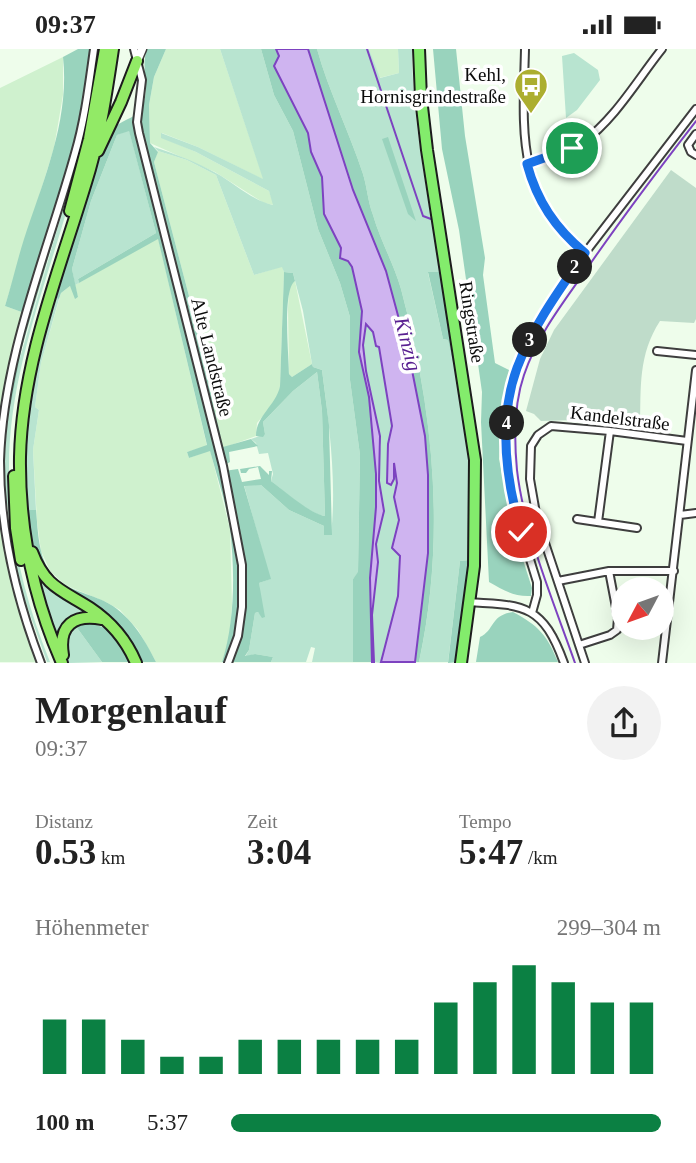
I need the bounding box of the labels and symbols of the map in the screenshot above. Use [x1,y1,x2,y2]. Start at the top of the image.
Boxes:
place label: Kehl, Hornisgrindestraße [360,64,506,107]
bus stop icon: Kehl, Hornisgrindestraße [512,66,550,115]
pin [542,118,602,178]
pin: 2 [558,249,592,284]
street label: Ringstraße [455,280,489,364]
street label: Alte Landstraße [187,295,237,419]
water label: Kinzig [389,313,427,374]
pin: 3 [512,323,548,357]
street label: Kandelstraße [569,401,671,435]
pin: 4 [490,405,524,441]
pin [491,502,551,562]
north arrow [611,577,674,641]

